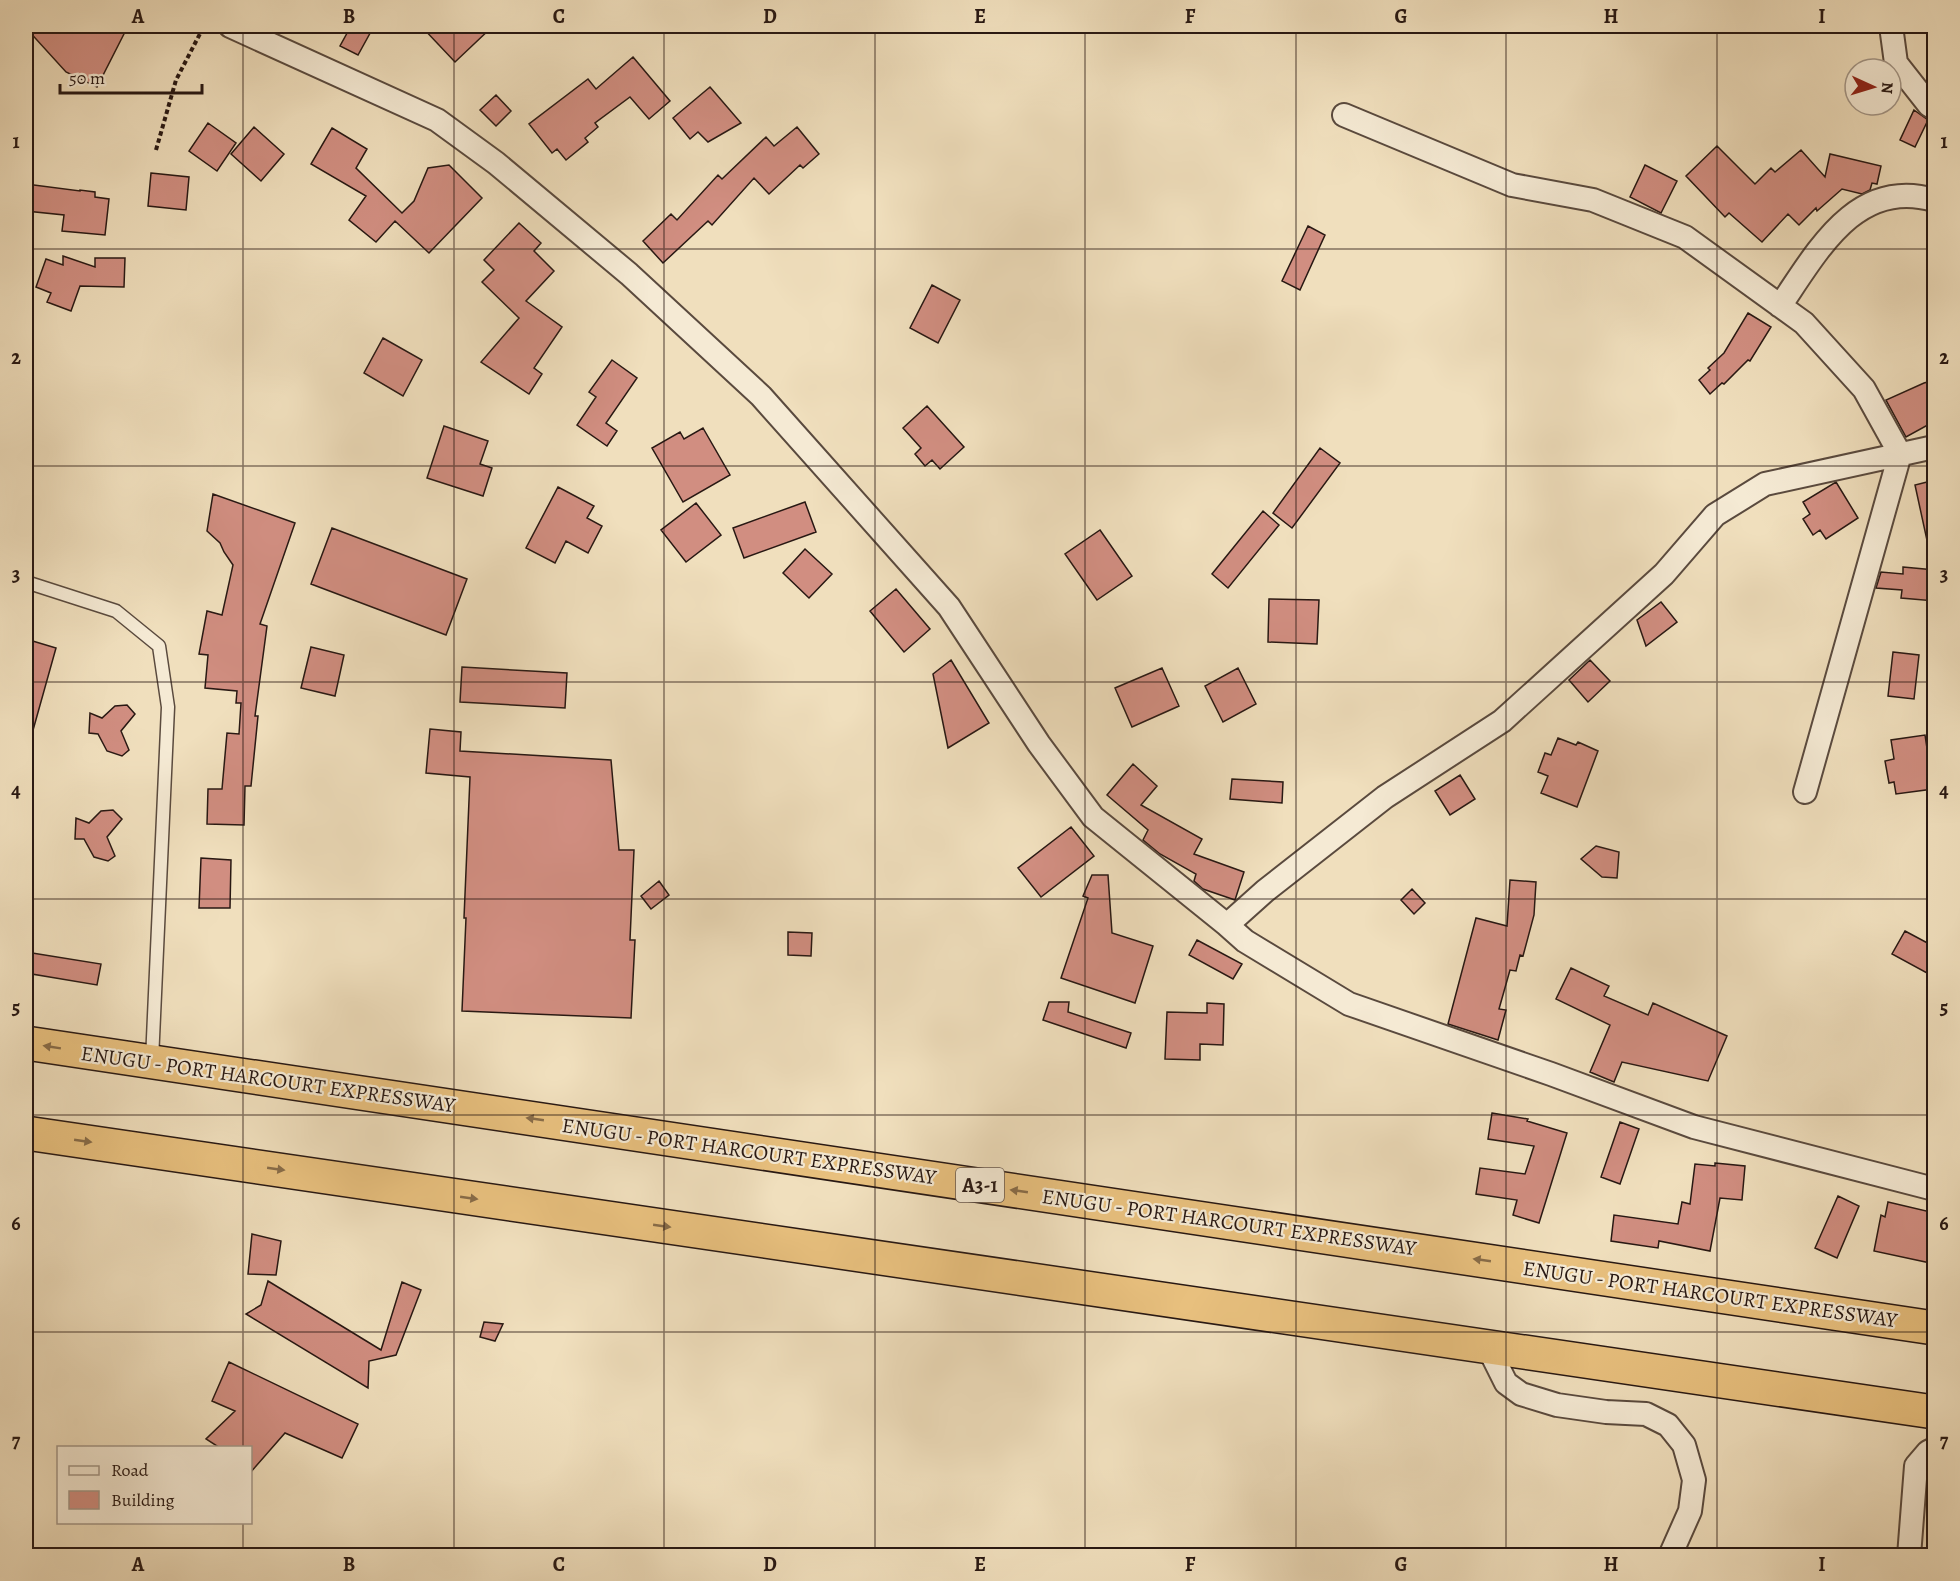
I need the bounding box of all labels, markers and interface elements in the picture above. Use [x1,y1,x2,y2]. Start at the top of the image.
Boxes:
text: A [131,3,145,30]
text: B [343,3,355,30]
text: C [553,3,565,30]
text: D [763,3,777,30]
text: E [974,3,986,30]
text: F [1185,3,1196,30]
text: G [1394,3,1408,30]
text: H [1604,3,1619,30]
text: I [1818,3,1826,30]
scale bar [60,57,202,95]
north arrow [1843,57,1903,117]
text: 50 m [69,66,105,90]
text: N [1876,81,1898,95]
text: 1 [12,128,20,155]
text: 1 [1940,128,1948,155]
text: 2 [11,344,21,371]
text: 2 [1939,344,1949,371]
text: 3 [12,561,20,588]
text: 3 [1940,561,1948,588]
text: 4 [11,777,21,804]
text: 4 [1939,777,1949,804]
text: 5 [12,994,20,1021]
text: 5 [1940,994,1948,1021]
street label: ENUGU - PORT HARCOURT EXPRESSWAY [79,1039,458,1119]
one-way arrow [42,1042,61,1051]
street label: ENUGU - PORT HARCOURT EXPRESSWAY [560,1111,939,1191]
one-way arrow [526,1114,545,1123]
one-way arrow [74,1137,93,1146]
one-way arrow [267,1165,286,1174]
road number: A3-1 [956,1168,1004,1202]
street label: ENUGU - PORT HARCOURT EXPRESSWAY [1040,1182,1419,1262]
one-way arrow [1010,1187,1029,1196]
one-way arrow [460,1193,479,1202]
text: 6 [11,1210,21,1237]
text: 6 [1939,1210,1949,1237]
one-way arrow [653,1221,672,1230]
street label: ENUGU - PORT HARCOURT EXPRESSWAY [1521,1254,1900,1334]
one-way arrow [1472,1256,1491,1265]
text: 7 [12,1427,21,1454]
text: 7 [1940,1427,1949,1454]
legend [57,1446,252,1524]
text: Road [111,1458,149,1482]
text: Building [111,1488,175,1512]
text: A [131,1551,145,1578]
text: B [343,1551,355,1578]
text: C [553,1551,565,1578]
text: D [763,1551,777,1578]
text: E [974,1551,986,1578]
text: F [1185,1551,1196,1578]
text: G [1394,1551,1408,1578]
text: H [1604,1551,1619,1578]
text: I [1818,1551,1826,1578]

